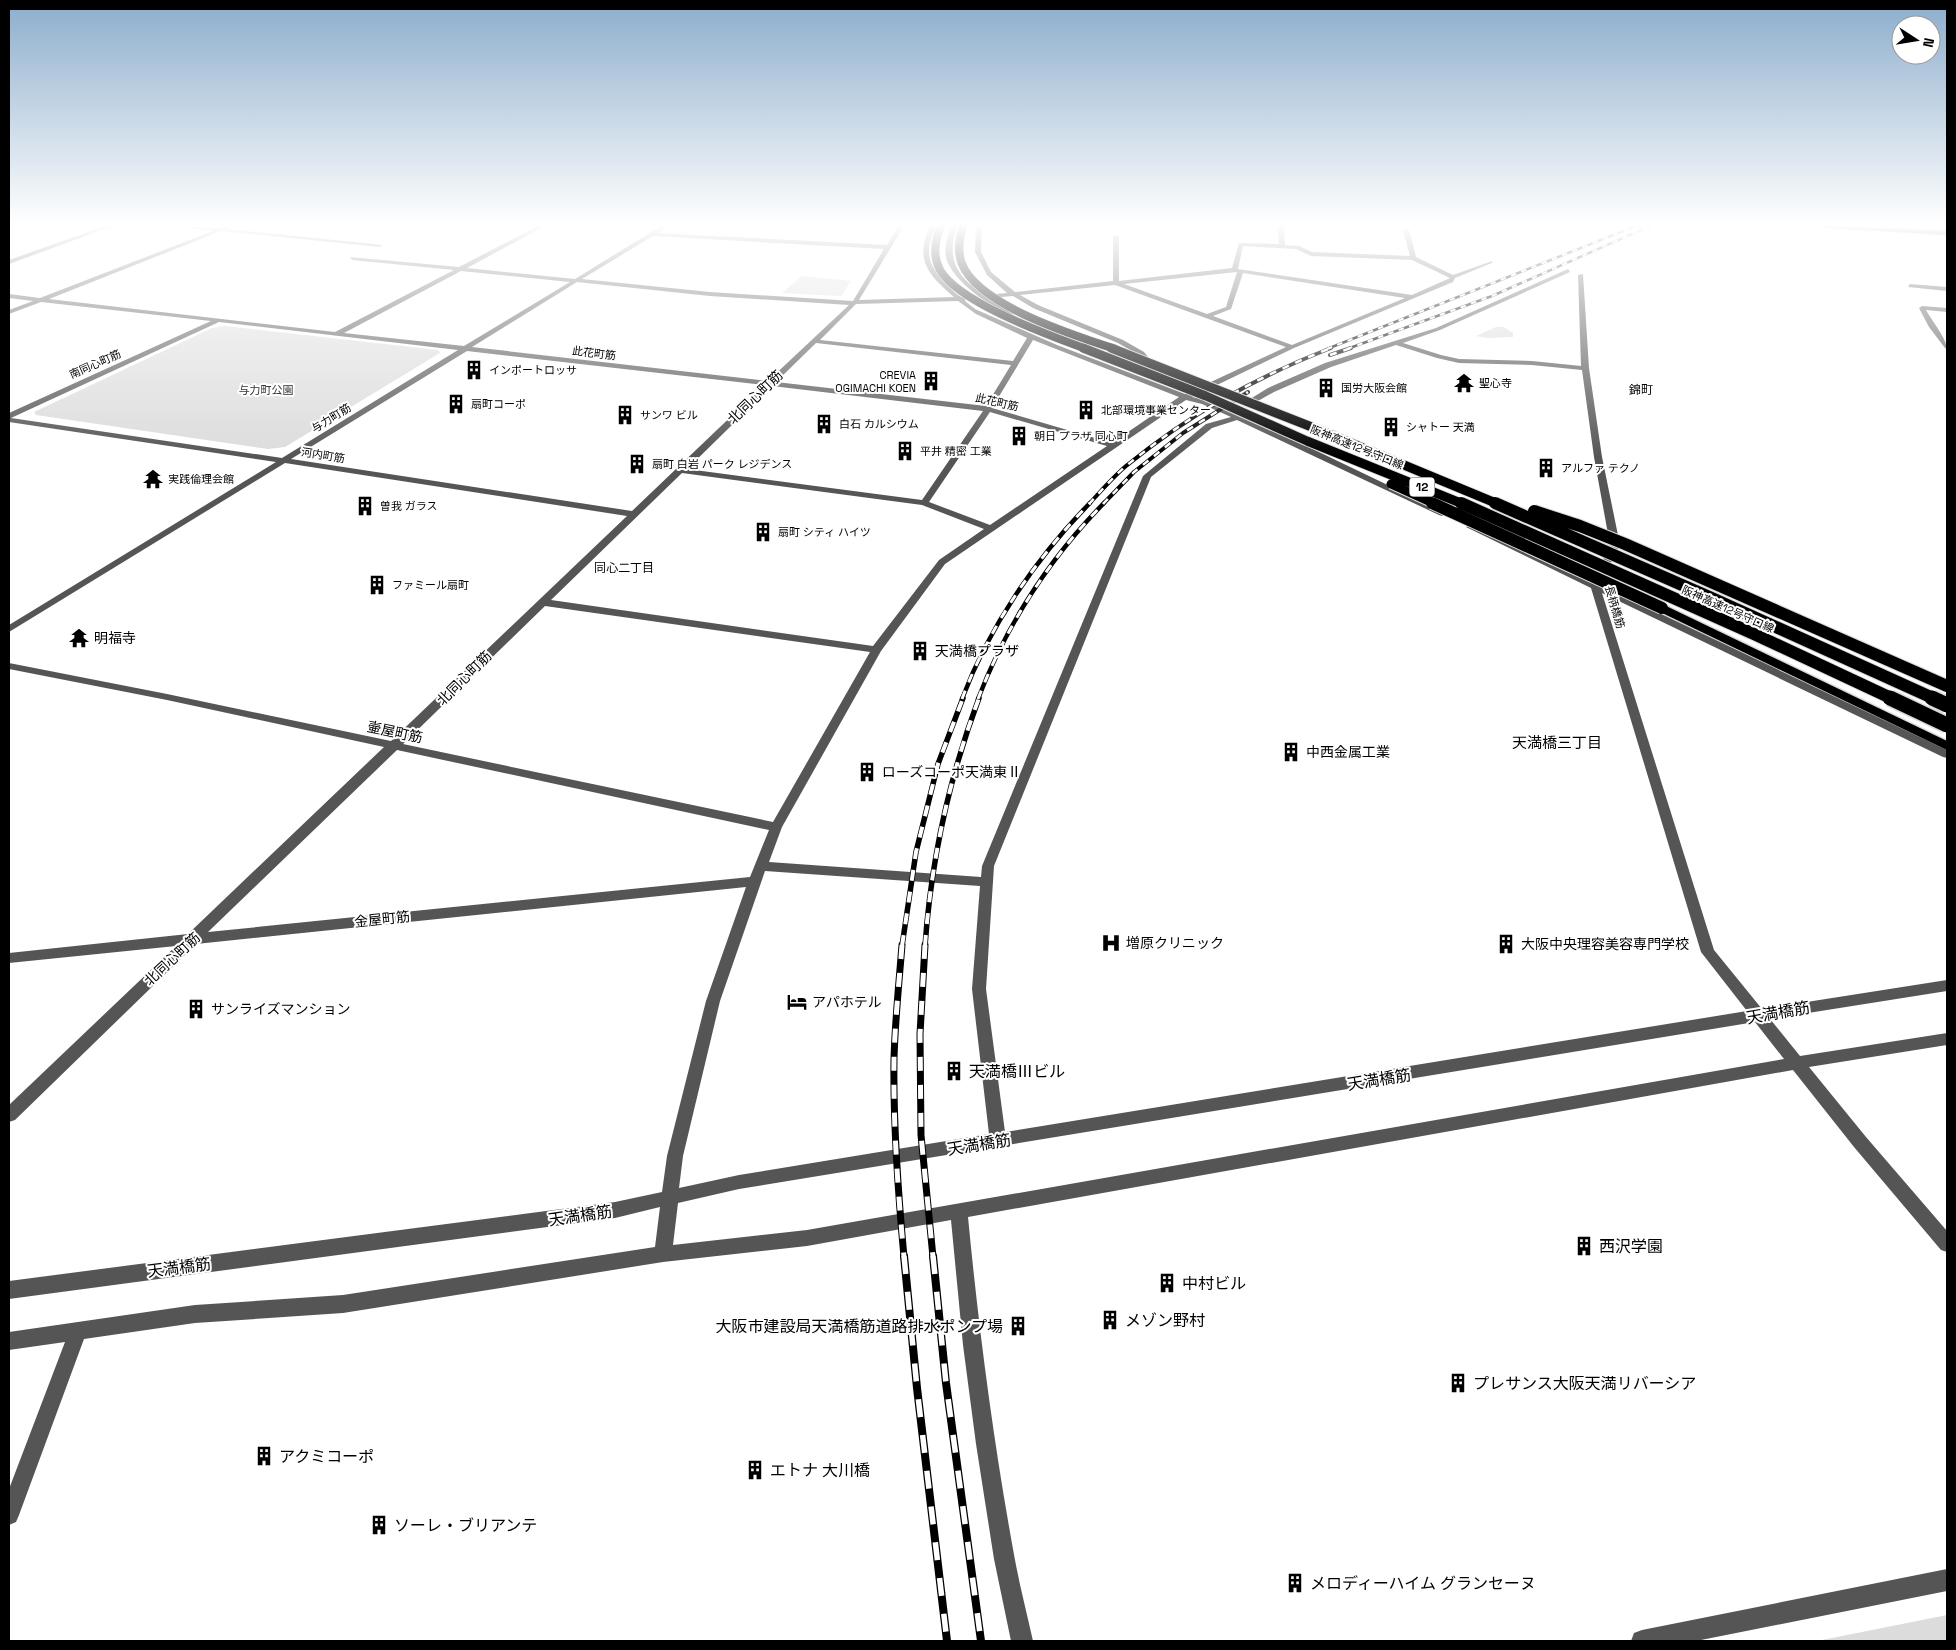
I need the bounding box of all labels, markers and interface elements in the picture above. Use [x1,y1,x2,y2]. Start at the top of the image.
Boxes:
north arrow [1891,15,1941,65]
text: N [1919,36,1938,49]
street label: 此花町筋 [571,343,617,363]
street label: 南同心町筋 [67,346,123,382]
building icon: インポートロッサ [463,359,485,381]
place label: インポートロッサ [489,363,577,377]
street label: 北同心町筋 [724,366,786,428]
place label: CREVIA OGIMACHI KOEN [835,368,916,395]
building icon: CREVIA OGIMACHI KOEN [920,370,942,392]
temple icon: 聖心寺 [1453,372,1475,394]
place label: 聖心寺 [1479,376,1512,390]
building icon: 国労大阪会館 [1315,377,1337,399]
place label: 国労大阪会館 [1341,381,1407,395]
district label: 錦町 [1629,382,1653,398]
park label: 与力町公園 [239,383,294,397]
street label: 此花町筋 [974,390,1020,414]
building icon: 扇町コーポ [445,393,467,415]
place label: 扇町コーポ [471,397,526,411]
building icon: 北部環境事業センター [1075,399,1097,421]
street label: 与力町筋 [309,400,353,436]
place label: 北部環境事業センター [1101,403,1211,417]
building icon: サンワ ビル [614,404,636,426]
place label: サンワ ビル [640,408,698,422]
building icon: 白石 カルシウム [813,413,835,435]
building icon: シャトー 天満 [1380,416,1402,438]
place label: 白石 カルシウム [839,417,919,431]
place label: シャトー 天満 [1406,420,1475,434]
street label: 阪神高速12号守口線 [1308,422,1406,472]
building icon: 朝日 プラザ 同心町 [1008,425,1030,447]
place label: 朝日 プラザ 同心町 [1034,429,1128,443]
building icon: 平井 精密 工業 [894,440,916,462]
place label: 平井 精密 工業 [920,444,992,458]
street label: 河内町筋 [300,445,346,465]
building icon: 扇町 白岩 パーク レジデンス [626,453,648,475]
place label: 扇町 白岩 パーク レジデンス [652,457,792,471]
building icon: アルファ テクノ [1535,457,1557,479]
place label: アルファ テクノ [1561,461,1640,475]
temple icon: 実践倫理会館 [142,468,164,490]
place label: 実践倫理会館 [168,472,234,486]
road number: 12 [1410,478,1434,497]
building icon: 曽我 ガラス [354,495,376,517]
place label: 曽我 ガラス [380,499,438,513]
building icon: 扇町 シティ ハイツ [752,521,774,543]
place label: 扇町 シティ ハイツ [778,525,871,539]
district label: 同心二丁目 [594,560,654,576]
building icon: ファミール扇町 [366,574,388,596]
place label: ファミール扇町 [392,578,469,592]
street label: 阪神高速12号守口線 [1680,582,1776,636]
street label: 長柄橋筋 [1602,584,1628,630]
temple icon: 明福寺 [68,627,90,649]
place label: 明福寺 [94,629,136,647]
building icon: 天満橋プラザ [909,640,931,662]
place label: 天満橋プラザ [935,642,1019,660]
street label: 北同心町筋 [433,647,495,709]
street label: 壷屋町筋 [366,717,424,747]
district label: 天満橋三丁目 [1512,733,1602,752]
building icon: 中西金属工業 [1280,741,1302,763]
place label: 中西金属工業 [1306,743,1390,761]
building icon: ローズコーポ天満東Ⅱ [856,761,878,783]
place label: ローズコーポ天満東Ⅱ [882,763,1021,781]
street label: 金屋町筋 [353,907,411,931]
street label: 北同心町筋 [140,929,204,989]
hospital icon: 増原クリニック [1100,932,1122,954]
building icon: 大阪中央理容美容専門学校 [1495,933,1517,955]
place label: 増原クリニック [1126,934,1224,952]
place label: 大阪中央理容美容専門学校 [1521,935,1689,953]
hotel icon: アパホテル [786,991,808,1013]
place label: アパホテル [812,993,882,1011]
street label: 天満橋筋 [1745,997,1811,1028]
building icon: サンライズマンション [185,998,207,1020]
place label: サンライズマンション [211,1000,351,1018]
building icon: 天満橋Ⅲビル [943,1060,965,1082]
place label: 天満橋Ⅲビル [969,1061,1065,1082]
street label: 天満橋筋 [1346,1064,1412,1095]
street label: 天満橋筋 [946,1129,1012,1160]
street label: 天満橋筋 [547,1201,613,1230]
building icon: 西沢学園 [1573,1235,1595,1257]
place label: 西沢学園 [1599,1236,1663,1257]
street label: 天満橋筋 [146,1253,212,1282]
building icon: 中村ビル [1156,1272,1178,1294]
place label: 中村ビル [1182,1273,1246,1294]
building icon: メゾン野村 [1099,1309,1121,1331]
place label: メゾン野村 [1125,1310,1205,1331]
building icon: 大阪市建設局天満橋筋道路排水ポンプ場 [1007,1315,1029,1337]
place label: 大阪市建設局天満橋筋道路排水ポンプ場 [715,1316,1003,1337]
building icon: プレサンス大阪天満リバーシア [1447,1372,1469,1394]
place label: プレサンス大阪天満リバーシア [1473,1373,1696,1394]
building icon: アクミコーポ [253,1445,275,1467]
place label: アクミコーポ [279,1446,374,1467]
building icon: エトナ 大川橋 [744,1459,766,1481]
place label: エトナ 大川橋 [770,1460,870,1481]
building icon: ソーレ・ブリアンテ [368,1514,390,1536]
place label: ソーレ・ブリアンテ [394,1515,537,1536]
building icon: メロディーハイム グランセーヌ [1284,1572,1306,1594]
place label: メロディーハイム グランセーヌ [1310,1573,1536,1594]

